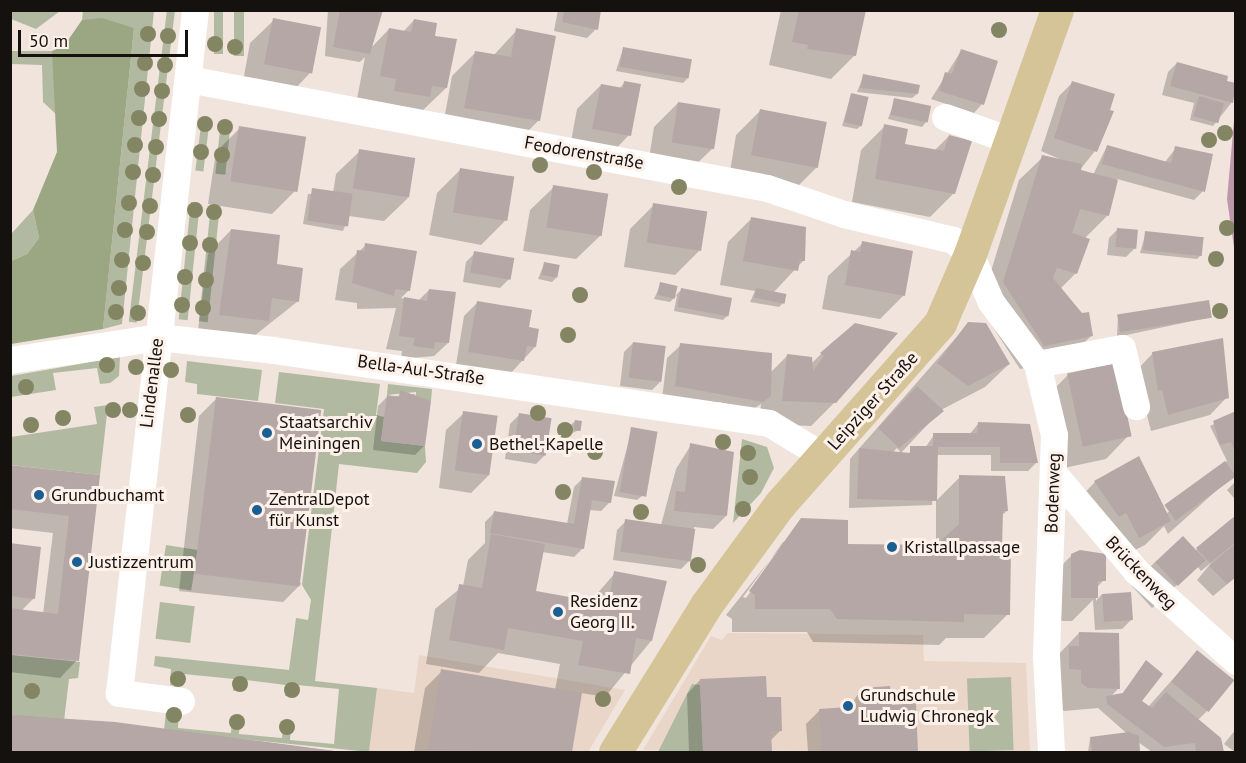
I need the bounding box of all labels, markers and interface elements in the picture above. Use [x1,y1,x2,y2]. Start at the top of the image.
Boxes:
scale bar [21,18,190,56]
text: 50 m [29,29,68,52]
street label: Feodorenstraße [523,132,645,174]
street label: Lindenallee [136,337,168,429]
street label: Leipziger Straße [823,347,923,455]
street label: Bella-Aul-Straße [356,350,486,390]
place label: Staatsarchiv Meiningen [279,412,373,454]
marker: Staatsarchiv Meiningen [260,426,274,440]
place label: Bethel-Kapelle [489,433,603,455]
marker: Bethel-Kapelle [470,437,484,451]
street label: Bodenweg [1041,452,1065,534]
place label: Grundbuchamt [51,484,164,506]
marker: Grundbuchamt [32,488,46,502]
place label: ZentralDepot für Kunst [269,489,370,532]
marker: ZentralDepot für Kunst [250,503,264,517]
street label: Brückenweg [1101,532,1181,614]
place label: Kristallpassage [904,536,1020,558]
marker: Kristallpassage [885,540,899,554]
place label: Justizzentrum [89,551,194,573]
marker: Justizzentrum [70,555,84,569]
place label: Residenz Georg II. [570,591,638,634]
marker: Residenz Georg II. [551,605,565,619]
place label: Grundschule Ludwig Chronegk [860,685,994,728]
marker: Grundschule Ludwig Chronegk [841,699,855,713]

